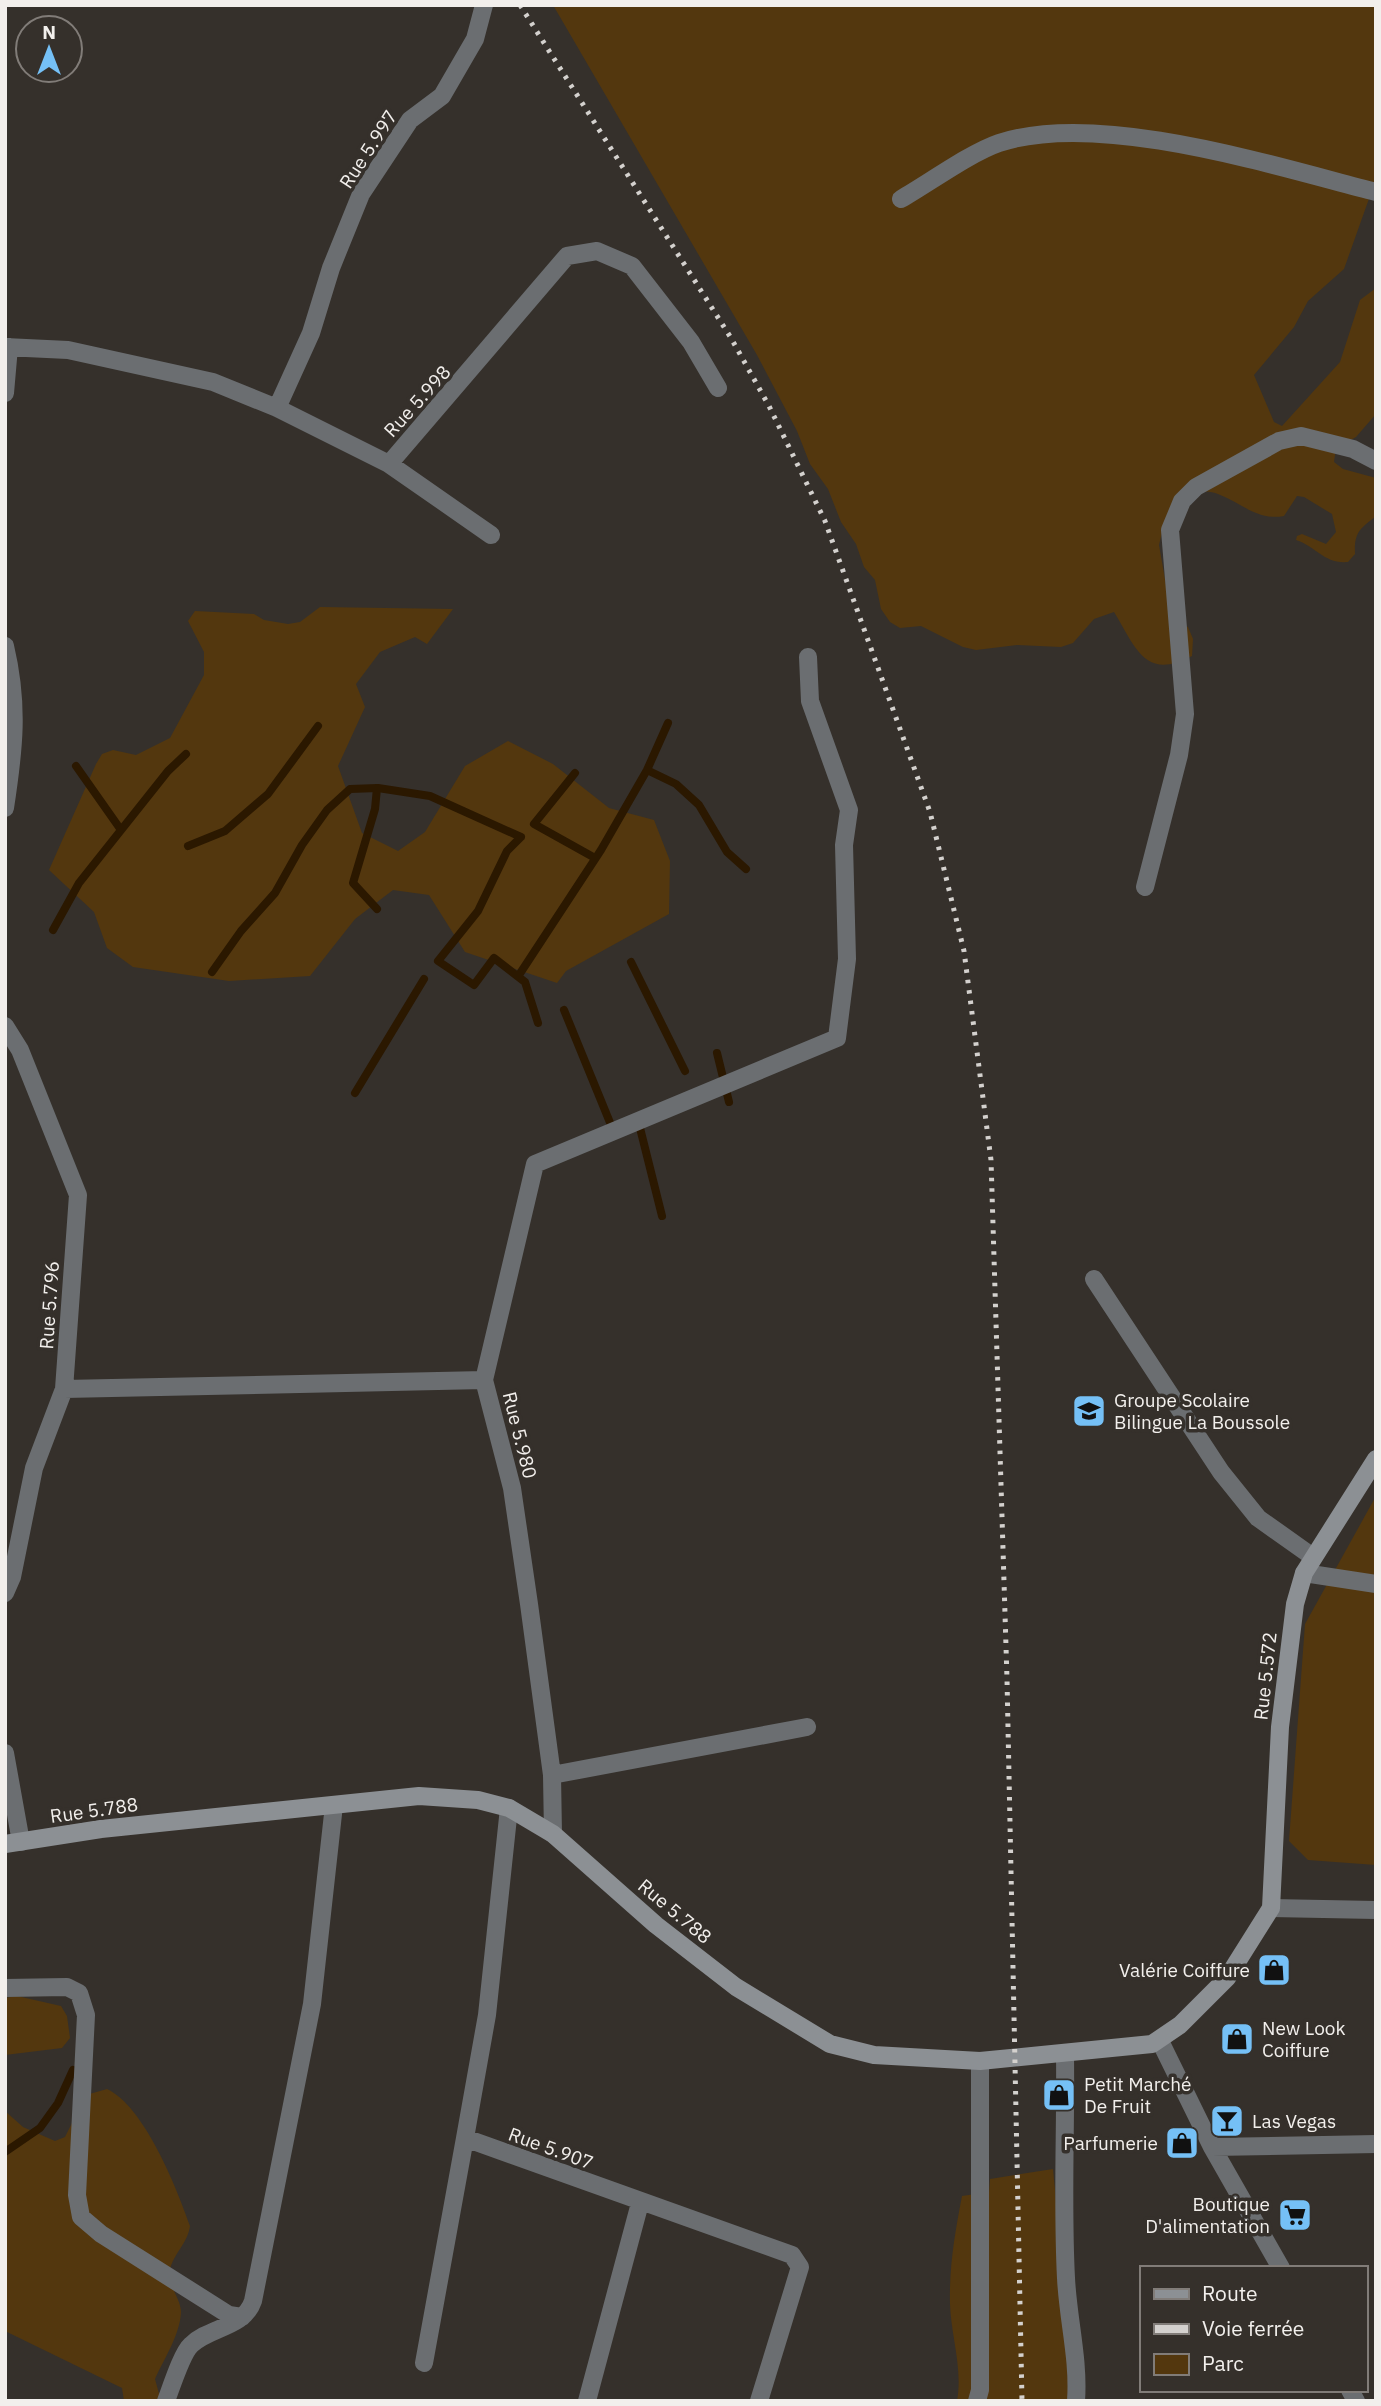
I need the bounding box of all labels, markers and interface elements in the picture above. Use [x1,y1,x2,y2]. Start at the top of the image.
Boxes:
north arrow [14,14,84,84]
text: N [42,20,56,44]
street label: Rue 5.997 [334,105,402,193]
street label: Rue 5.998 [378,360,456,442]
street label: Rue 5.796 [34,1260,64,1350]
place label: Groupe Scolaire Bilingue La Boussole [1114,1388,1290,1434]
street label: Rue 5.980 [498,1389,542,1481]
school or university icon: Groupe Scolaire Bilingue La Boussole [1070,1392,1108,1430]
street label: Rue 5.572 [1248,1631,1282,1721]
street label: Rue 5.788 [48,1792,140,1828]
street label: Rue 5.788 [633,1873,717,1949]
shop icon: Valérie Coiffure [1255,1951,1293,1989]
place label: Valérie Coiffure [1119,1958,1250,1982]
place label: New Look Coiffure [1262,2016,1345,2062]
shop icon: New Look Coiffure [1218,2020,1256,2058]
place label: Petit Marché De Fruit [1084,2072,1191,2118]
shop icon: Petit Marché De Fruit [1040,2076,1078,2114]
bar icon: Las Vegas [1208,2102,1246,2140]
place label: Las Vegas [1252,2109,1336,2133]
street label: Rue 5.907 [505,2122,597,2174]
shop icon: Parfumerie [1163,2124,1201,2162]
place label: Parfumerie [1063,2131,1158,2155]
place label: Boutique D'alimentation [1145,2192,1270,2238]
supermarket icon: Boutique D'alimentation [1276,2196,1314,2234]
legend [1140,2266,1367,2392]
text: Route [1202,2279,1258,2307]
text: Voie ferrée [1202,2314,1304,2342]
text: Parc [1202,2349,1244,2377]

